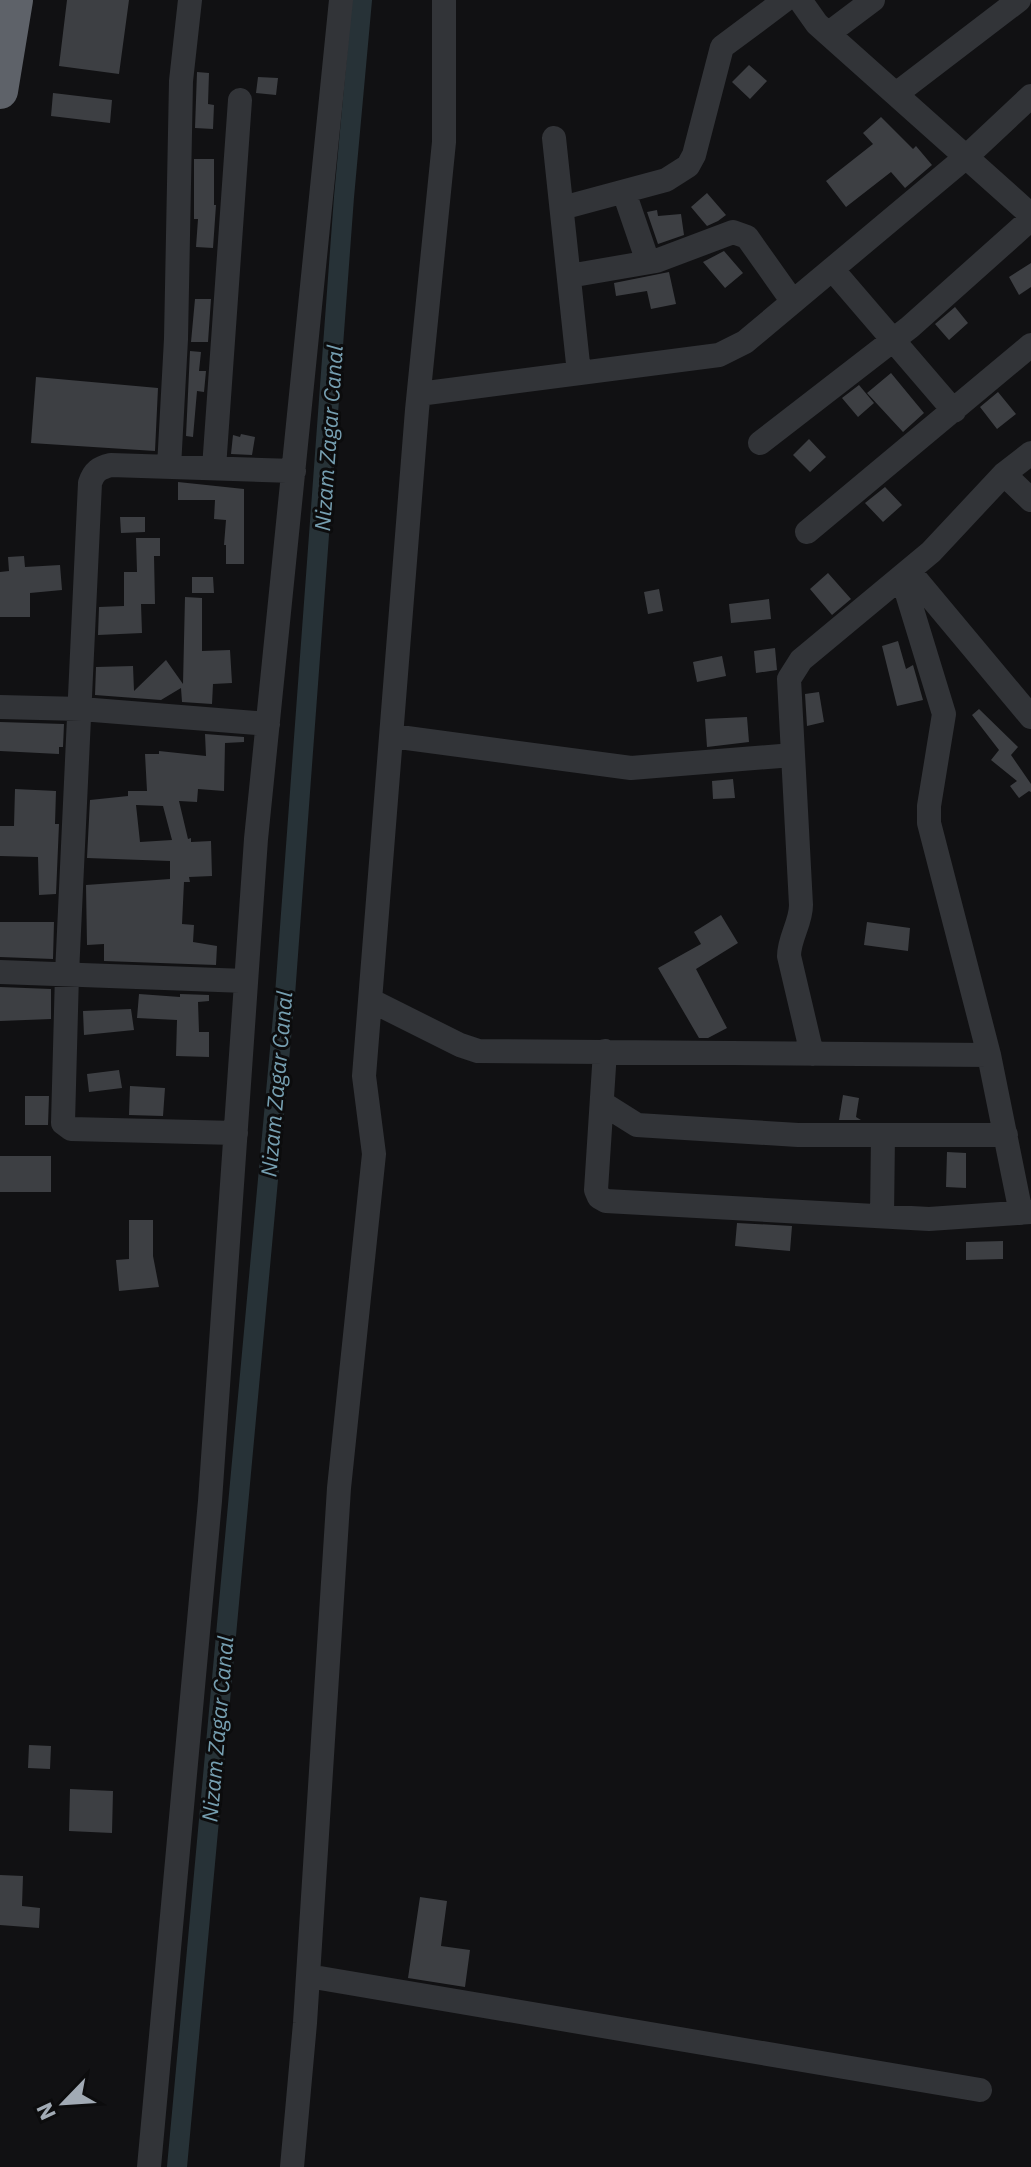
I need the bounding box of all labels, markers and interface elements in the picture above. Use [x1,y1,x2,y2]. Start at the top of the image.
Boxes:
water label: Nizam Zagar Canal [307,344,349,532]
water label: Nizam Zagar Canal [253,990,299,1178]
water label: Nizam Zagar Canal [194,1635,240,1823]
north arrow [24,2063,104,2143]
text: N [29,2098,62,2125]

